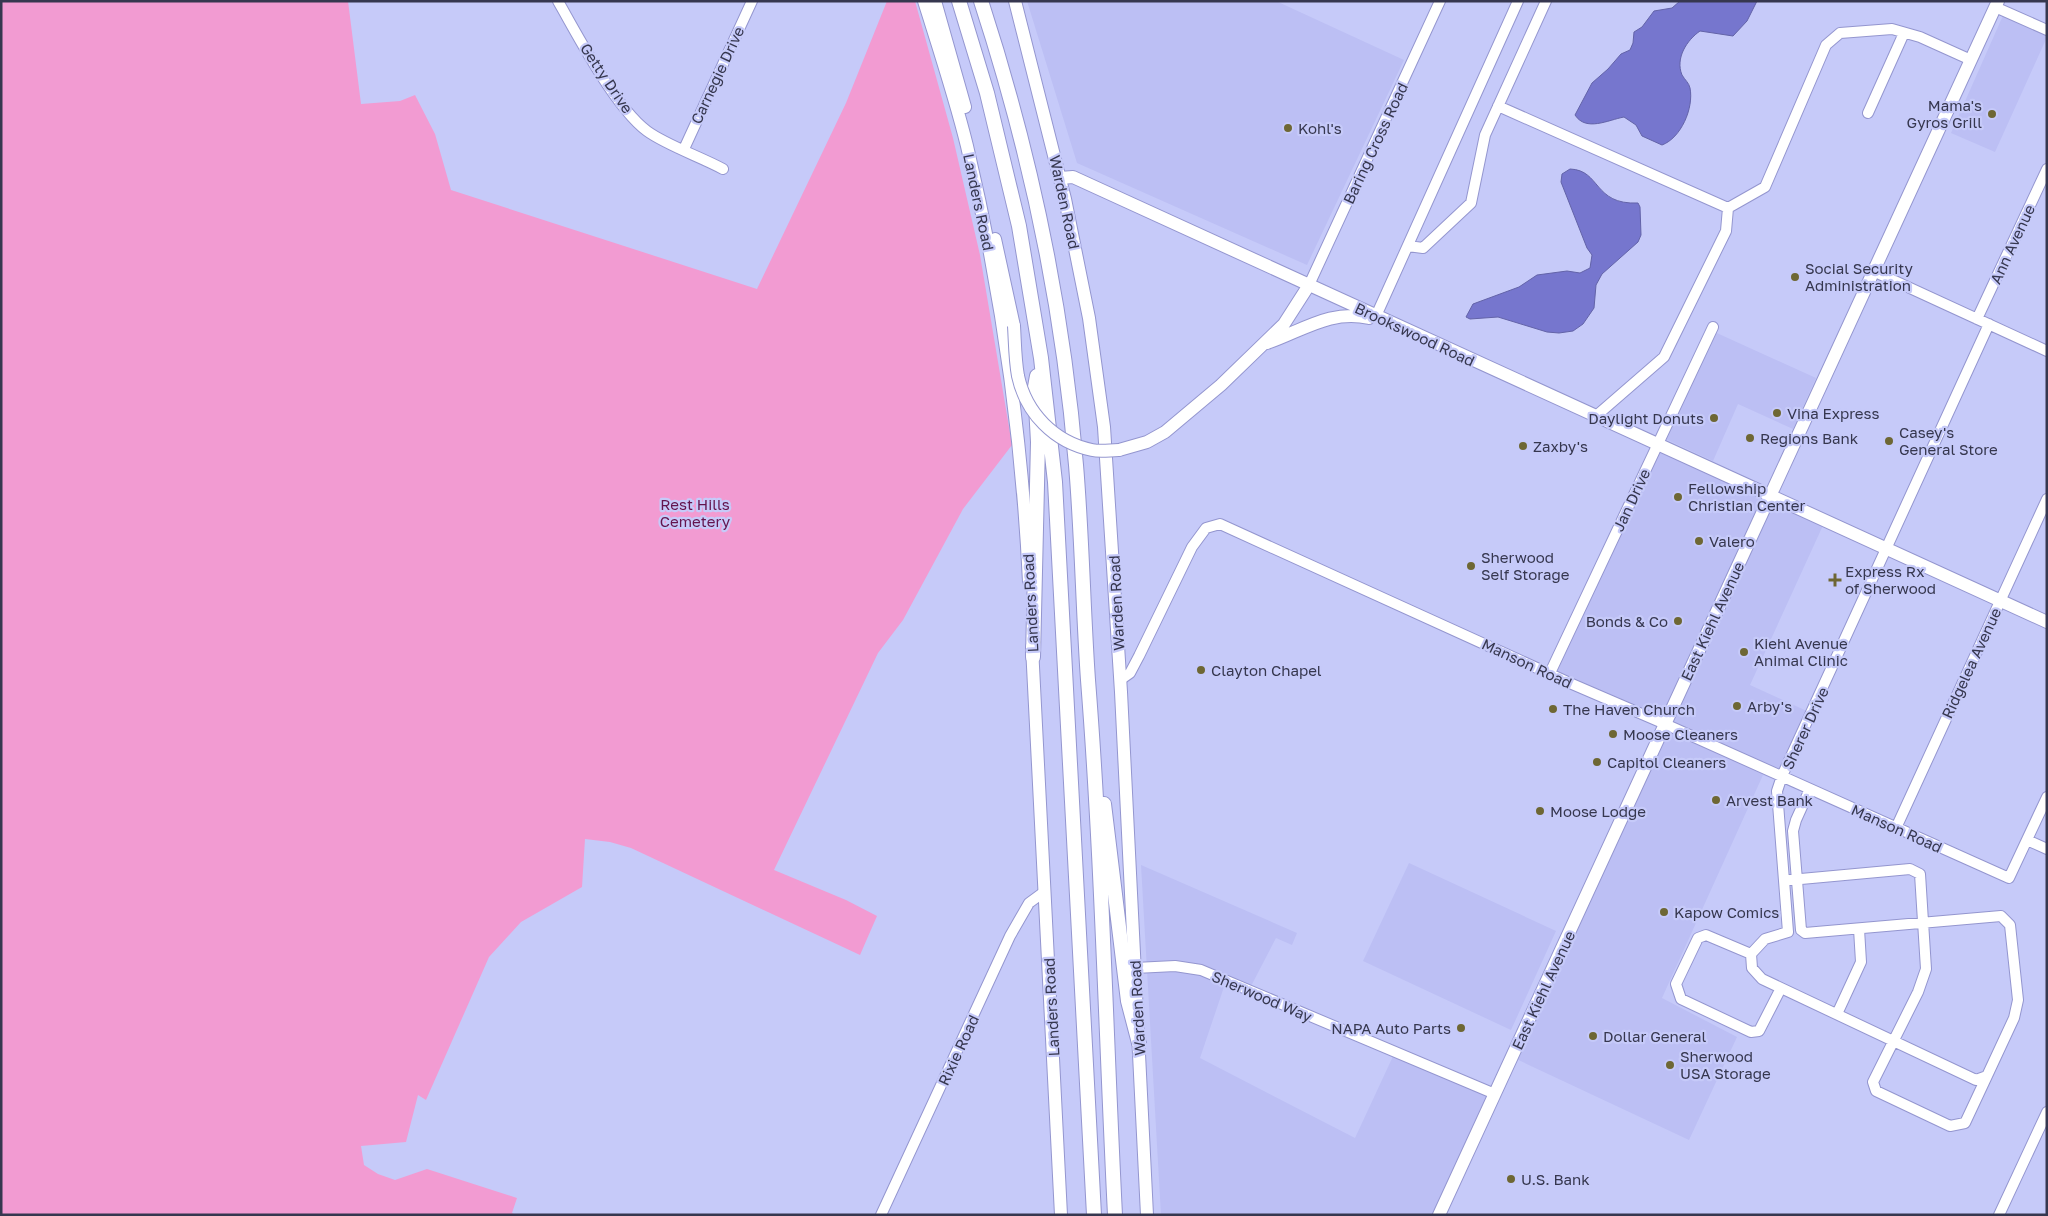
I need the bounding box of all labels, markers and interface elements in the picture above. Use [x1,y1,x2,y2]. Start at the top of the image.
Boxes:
street label: Carnegie Drive [687,23,748,127]
street label: Getty Drive [577,39,637,117]
street label: Baring Cross Road [1339,79,1411,207]
place label: Mama's Gyros Grill [1907,96,1982,131]
marker: Mama's Gyros Grill [1986,108,1998,120]
place label: Kohl's [1298,119,1342,137]
marker: Kohl's [1282,122,1294,134]
street label: Landers Road [960,152,998,252]
street label: Warden Road [1046,153,1084,251]
street label: Ann Avenue [1986,201,2038,286]
place label: Social Security Administration [1805,259,1914,294]
marker: Social Security Administration [1789,271,1801,283]
street label: Brookswood Road [1352,298,1478,370]
place label: Vina Express [1787,404,1879,422]
marker: Vina Express [1771,407,1783,419]
place label: Daylight Donuts [1588,409,1704,427]
marker: Daylight Donuts [1708,412,1720,424]
place label: Casey's General Store [1899,423,1998,458]
place label: Regions Bank [1760,429,1859,447]
marker: Regions Bank [1744,432,1756,444]
marker: Casey's General Store [1883,435,1895,447]
place label: Zaxby's [1533,437,1588,455]
marker: Zaxby's [1517,440,1529,452]
street label: Jan Drive [1609,466,1653,534]
place label: Fellowship Christian Center [1688,479,1805,514]
marker: Fellowship Christian Center [1672,491,1684,503]
park label: Rest Hills Cemetery [660,495,731,530]
place label: Valero [1709,532,1755,550]
marker: Valero [1693,535,1705,547]
place label: Sherwood Self Storage [1481,548,1570,583]
street label: Landers Road [1018,553,1042,653]
street label: Warden Road [1105,555,1127,651]
street label: East Kiehl Avenue [1677,558,1748,683]
marker: Sherwood Self Storage [1465,560,1477,572]
place label: Express Rx of Sherwood [1845,562,1936,597]
marker: Express Rx of Sherwood [1829,574,1841,586]
street label: Ridgelea Avenue [1938,605,2005,721]
place label: Bonds & Co [1586,612,1668,630]
marker: Bonds & Co [1672,615,1684,627]
street label: Manson Road [1479,634,1575,692]
place label: Kiehl Avenue Animal Clinic [1754,634,1848,669]
marker: Kiehl Avenue Animal Clinic [1738,646,1750,658]
place label: Clayton Chapel [1211,661,1322,679]
marker: Clayton Chapel [1195,664,1207,676]
street label: Sherer Drive [1778,684,1832,772]
place label: Arby's [1747,697,1792,715]
place label: The Haven Church [1563,700,1695,718]
marker: Arby's [1731,700,1743,712]
marker: The Haven Church [1547,703,1559,715]
place label: Moose Cleaners [1623,725,1738,743]
marker: Moose Cleaners [1607,728,1619,740]
place label: Capitol Cleaners [1607,753,1726,771]
marker: Capitol Cleaners [1591,756,1603,768]
place label: Arvest Bank [1726,791,1814,809]
marker: Arvest Bank [1710,794,1722,806]
street label: Manson Road [1849,800,1945,856]
place label: Moose Lodge [1550,802,1646,820]
marker: Moose Lodge [1534,805,1546,817]
place label: Kapow Comics [1674,903,1779,921]
marker: Kapow Comics [1658,906,1670,918]
street label: East Kiehl Avenue [1508,927,1579,1052]
street label: Landers Road [1039,957,1063,1057]
street label: Warden Road [1126,960,1148,1056]
street label: Sherwood Way [1209,967,1315,1025]
street label: Rixie Road [934,1012,982,1088]
place label: NAPA Auto Parts [1331,1019,1451,1037]
marker: NAPA Auto Parts [1455,1022,1467,1034]
place label: Dollar General [1603,1027,1707,1045]
marker: Dollar General [1587,1030,1599,1042]
place label: Sherwood USA Storage [1680,1047,1771,1082]
marker: Sherwood USA Storage [1664,1059,1676,1071]
place label: U.S. Bank [1521,1170,1590,1188]
marker: U.S. Bank [1505,1173,1517,1185]

